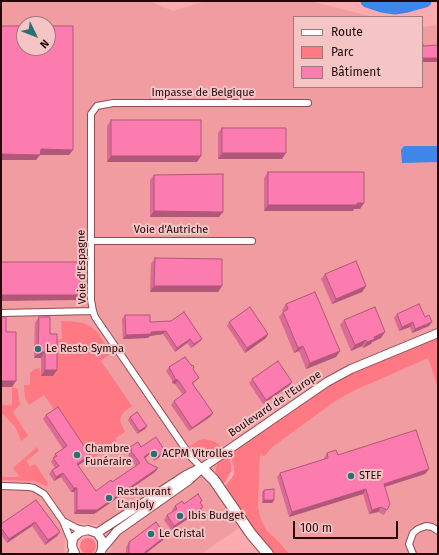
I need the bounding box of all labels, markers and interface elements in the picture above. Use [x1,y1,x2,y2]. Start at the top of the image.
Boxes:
north arrow [16,16,56,56]
legend [293,16,423,88]
text: Route [331,25,363,39]
text: N [37,37,52,51]
text: Parc [331,45,354,59]
text: Bâtiment [331,65,381,79]
street label: Impasse de Belgique [151,86,255,100]
street label: Voie d'Autriche [134,223,208,237]
street label: Voie d'Espagne [75,230,89,304]
place label: Le Resto Sympa [46,342,124,356]
marker: Le Resto Sympa [33,344,43,354]
street label: Boulevard de l'Europe [226,368,324,440]
place label: Chambre Funéraire [85,442,132,468]
place label: ACPM Vitrolles [162,447,233,461]
marker: ACPM Vitrolles [149,449,159,459]
marker: Chambre Funéraire [72,450,82,460]
place label: STEF [359,469,382,483]
marker: STEF [346,471,356,481]
place label: Restaurant L'anjoly [117,485,171,511]
marker: Restaurant L'anjoly [104,493,114,503]
place label: Ibis Budget [188,509,244,523]
marker: Ibis Budget [175,511,185,521]
scale bar [295,513,400,539]
text: 100 m [300,521,332,535]
place label: Le Cristal [159,527,205,541]
marker: Le Cristal [146,529,156,539]

